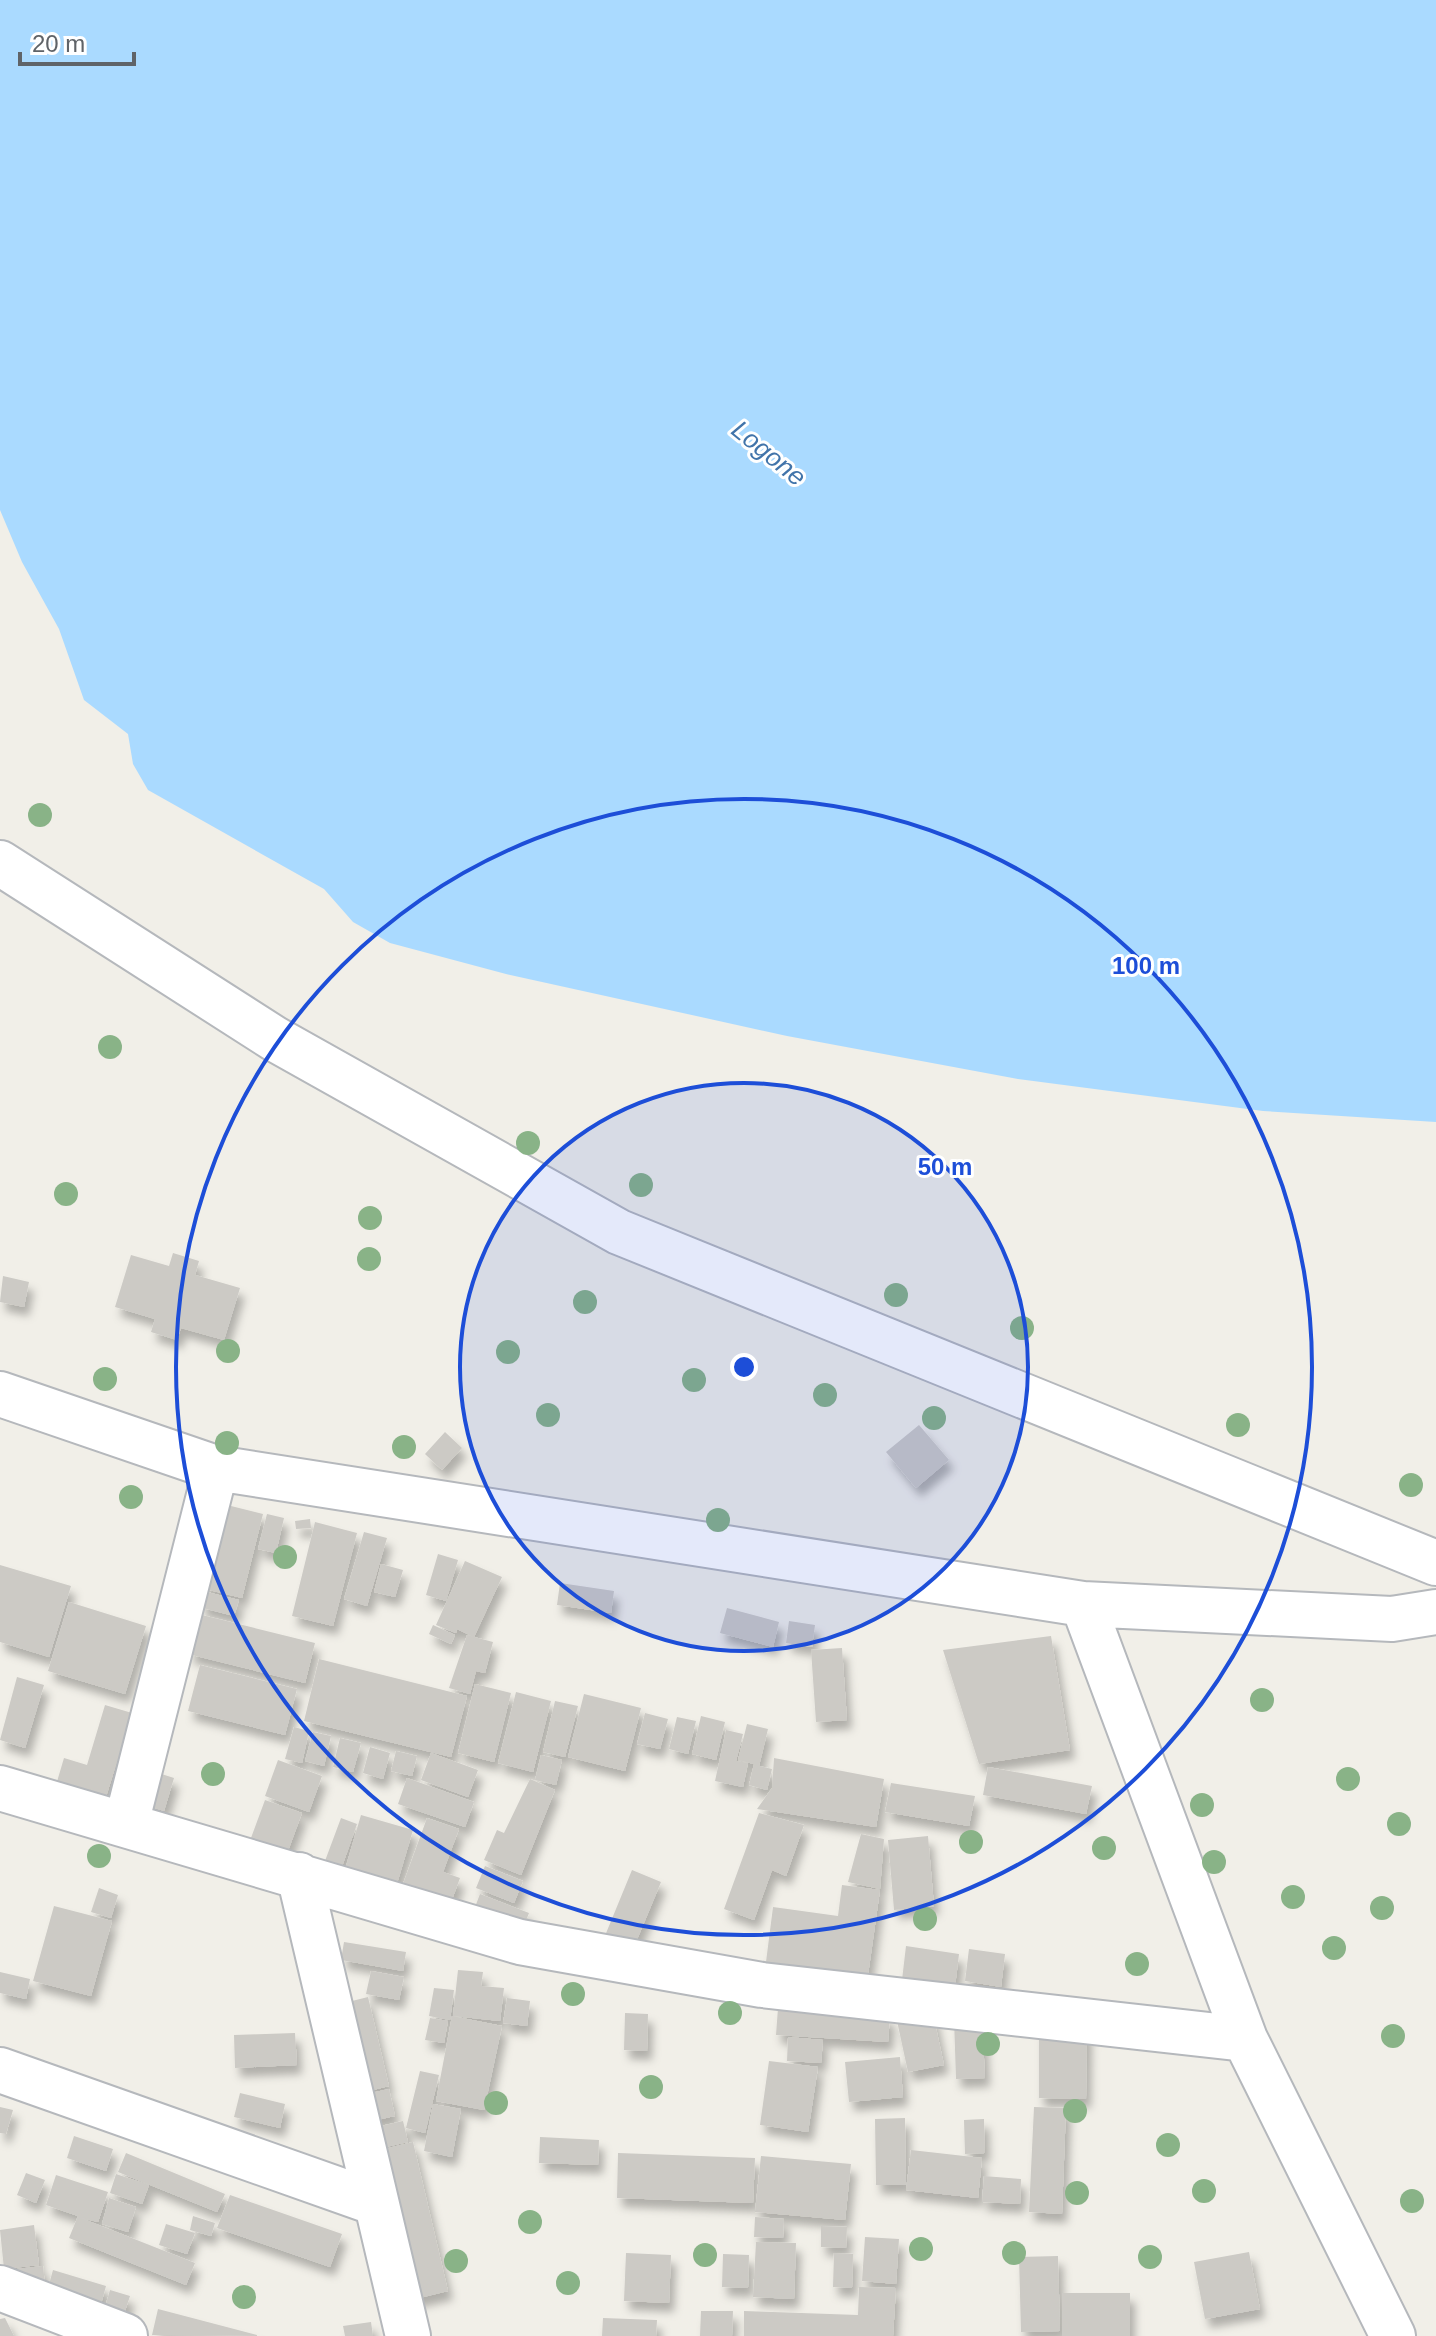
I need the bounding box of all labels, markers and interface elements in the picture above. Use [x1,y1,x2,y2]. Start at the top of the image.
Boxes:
scale bar [20,16,134,66]
text: 20 m [32,30,85,57]
water label: Logone [726,414,812,492]
text: 100 m [1112,952,1180,979]
text: 50 m [918,1153,972,1180]
centre of rings [730,1353,758,1381]

